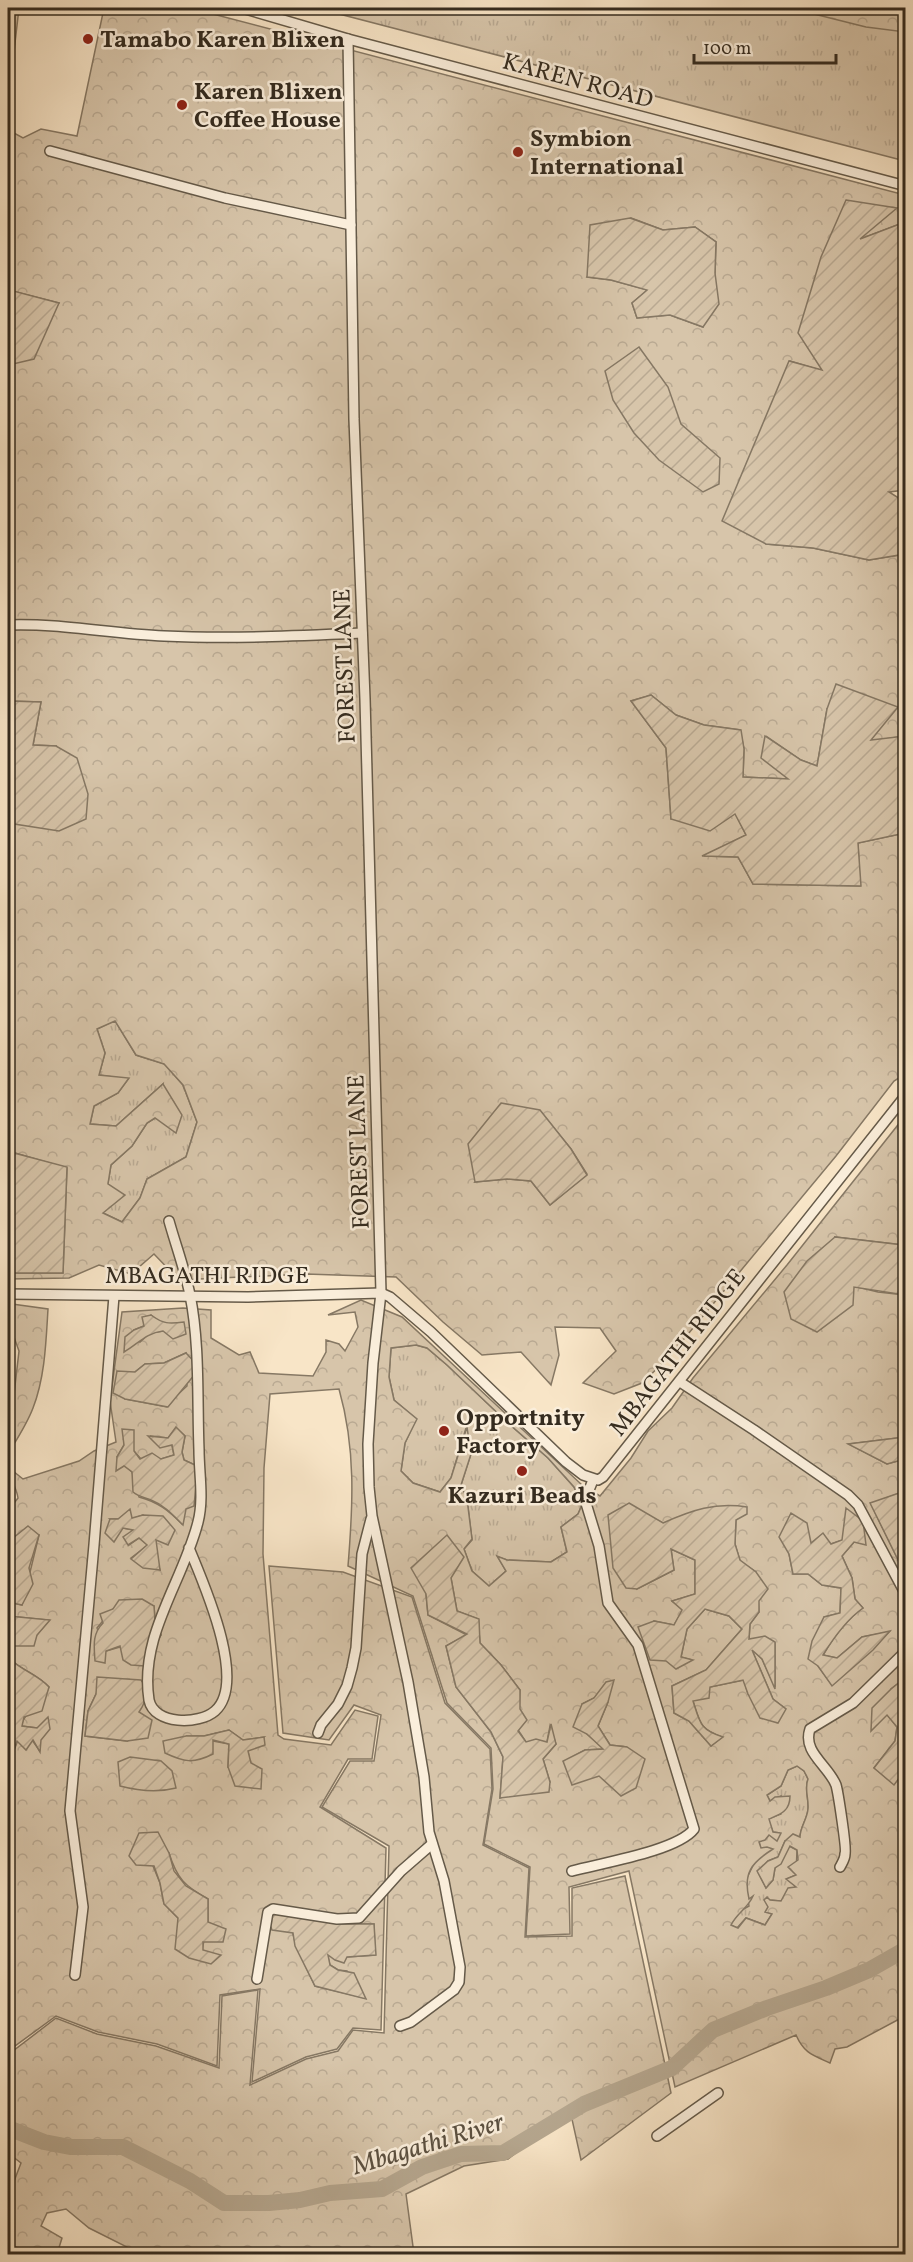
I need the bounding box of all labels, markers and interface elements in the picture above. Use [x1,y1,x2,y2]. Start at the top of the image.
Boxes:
place label: Tamabo Karen Blixen [100,24,345,58]
scale bar [694,27,836,65]
marker: Tamabo Karen Blixen [81,32,95,46]
text: 100 m [703,37,752,62]
street label: KAREN ROAD [498,46,657,118]
place label: Karen Blixen Coffee House [194,76,343,138]
marker: Karen Blixen Coffee House [175,98,189,112]
place label: Symbion International [530,123,684,185]
marker: Symbion International [511,145,525,159]
street label: FOREST LANE [326,588,366,744]
street label: FOREST LANE [340,1074,380,1230]
street label: MBAGATHI RIDGE [105,1260,309,1294]
street label: MBAGATHI RIDGE [602,1262,755,1444]
place label: Opportnity Factory [456,1402,585,1464]
marker: Opportnity Factory [437,1424,451,1438]
marker: Kazuri Beads [515,1464,529,1478]
place label: Kazuri Beads [447,1480,597,1514]
water label: Mbagathi River [347,2105,509,2185]

